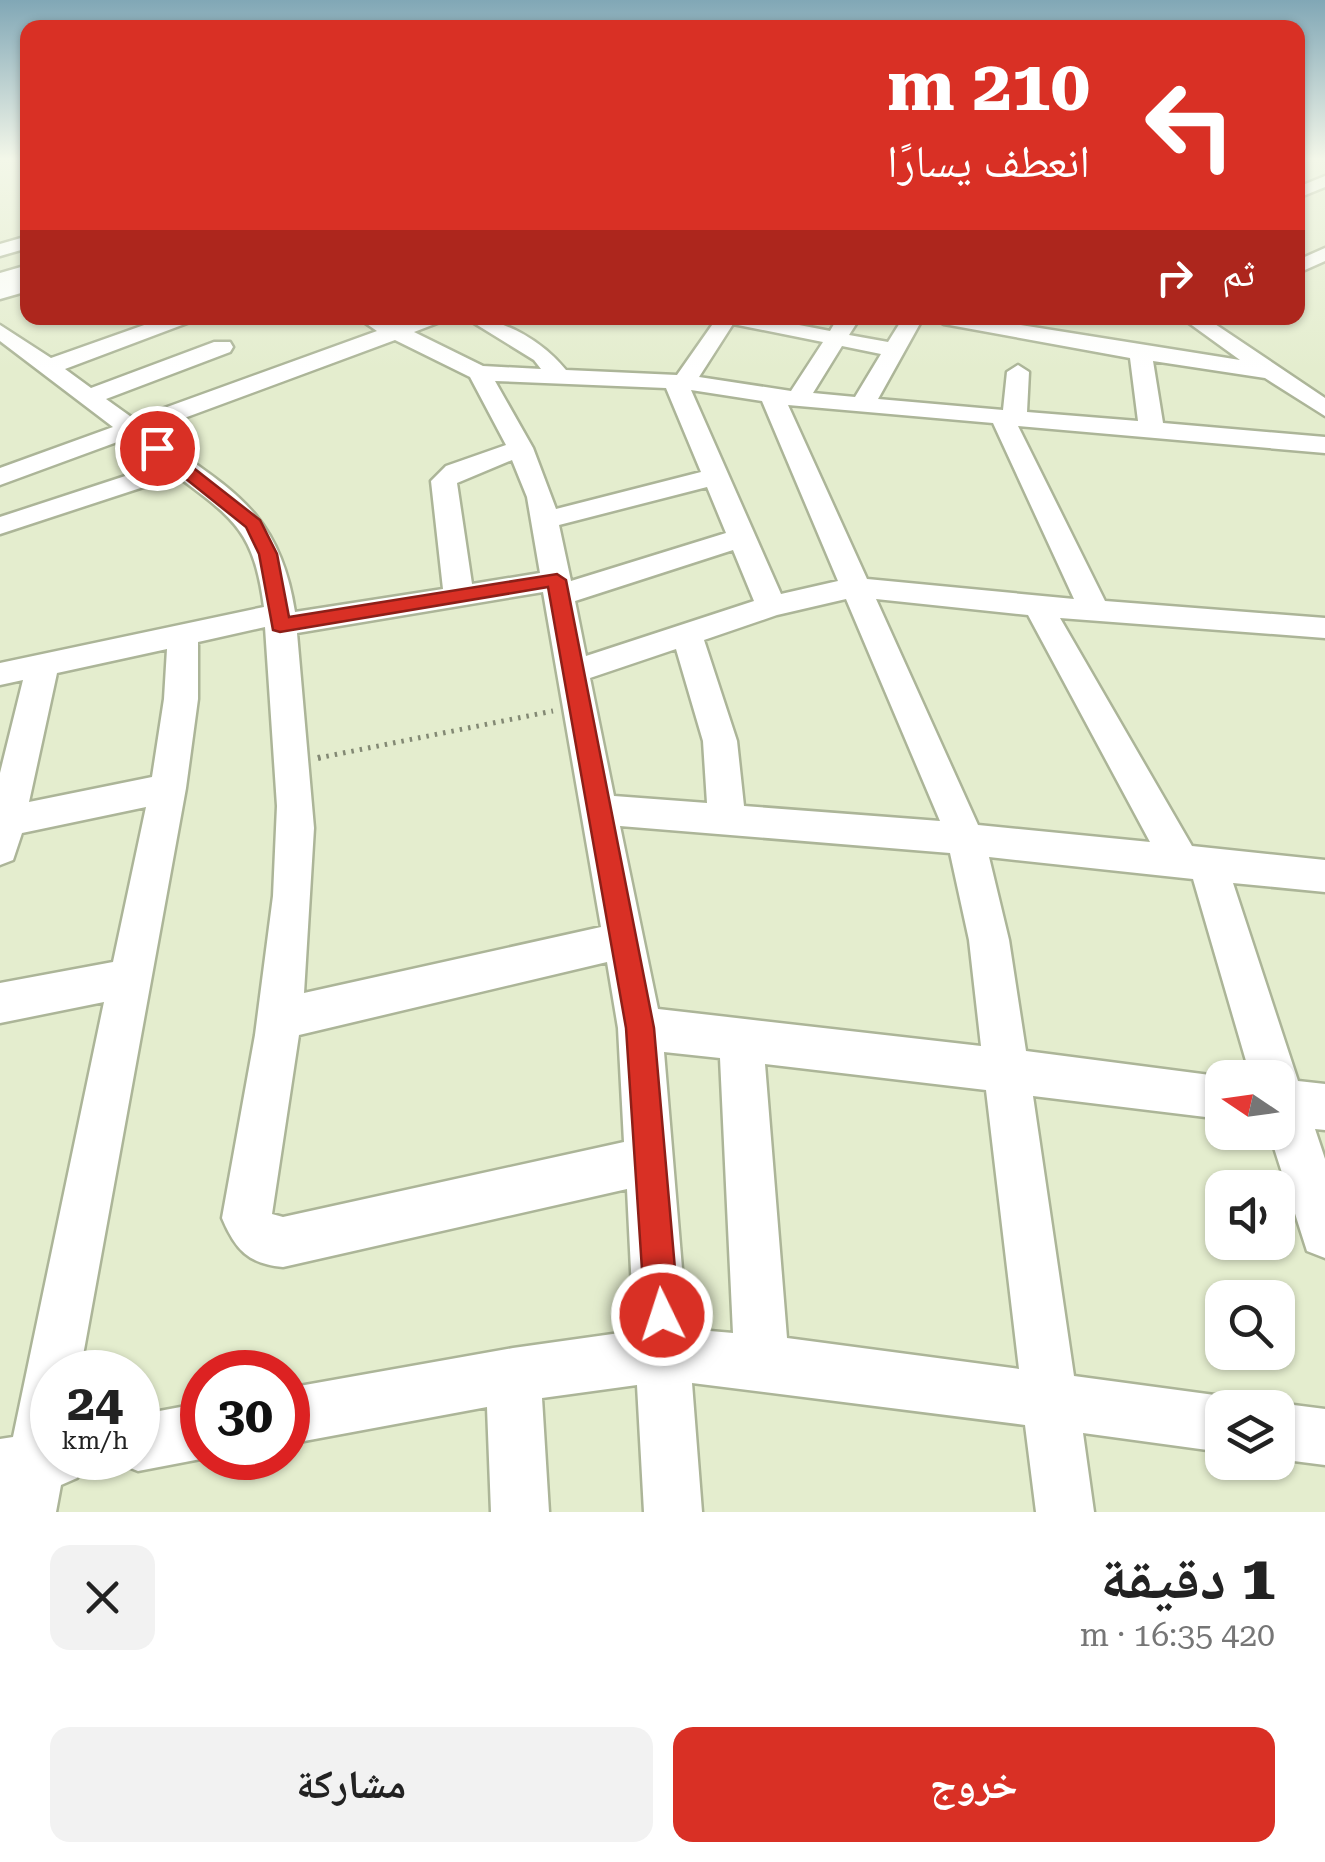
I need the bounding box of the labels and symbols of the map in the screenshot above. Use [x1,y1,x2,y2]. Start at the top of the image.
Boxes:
pin [115,406,200,491]
north arrow [1205,1060,1295,1150]
position arrow [610,1263,714,1367]
speed limit sign: 30 [180,1350,310,1480]

